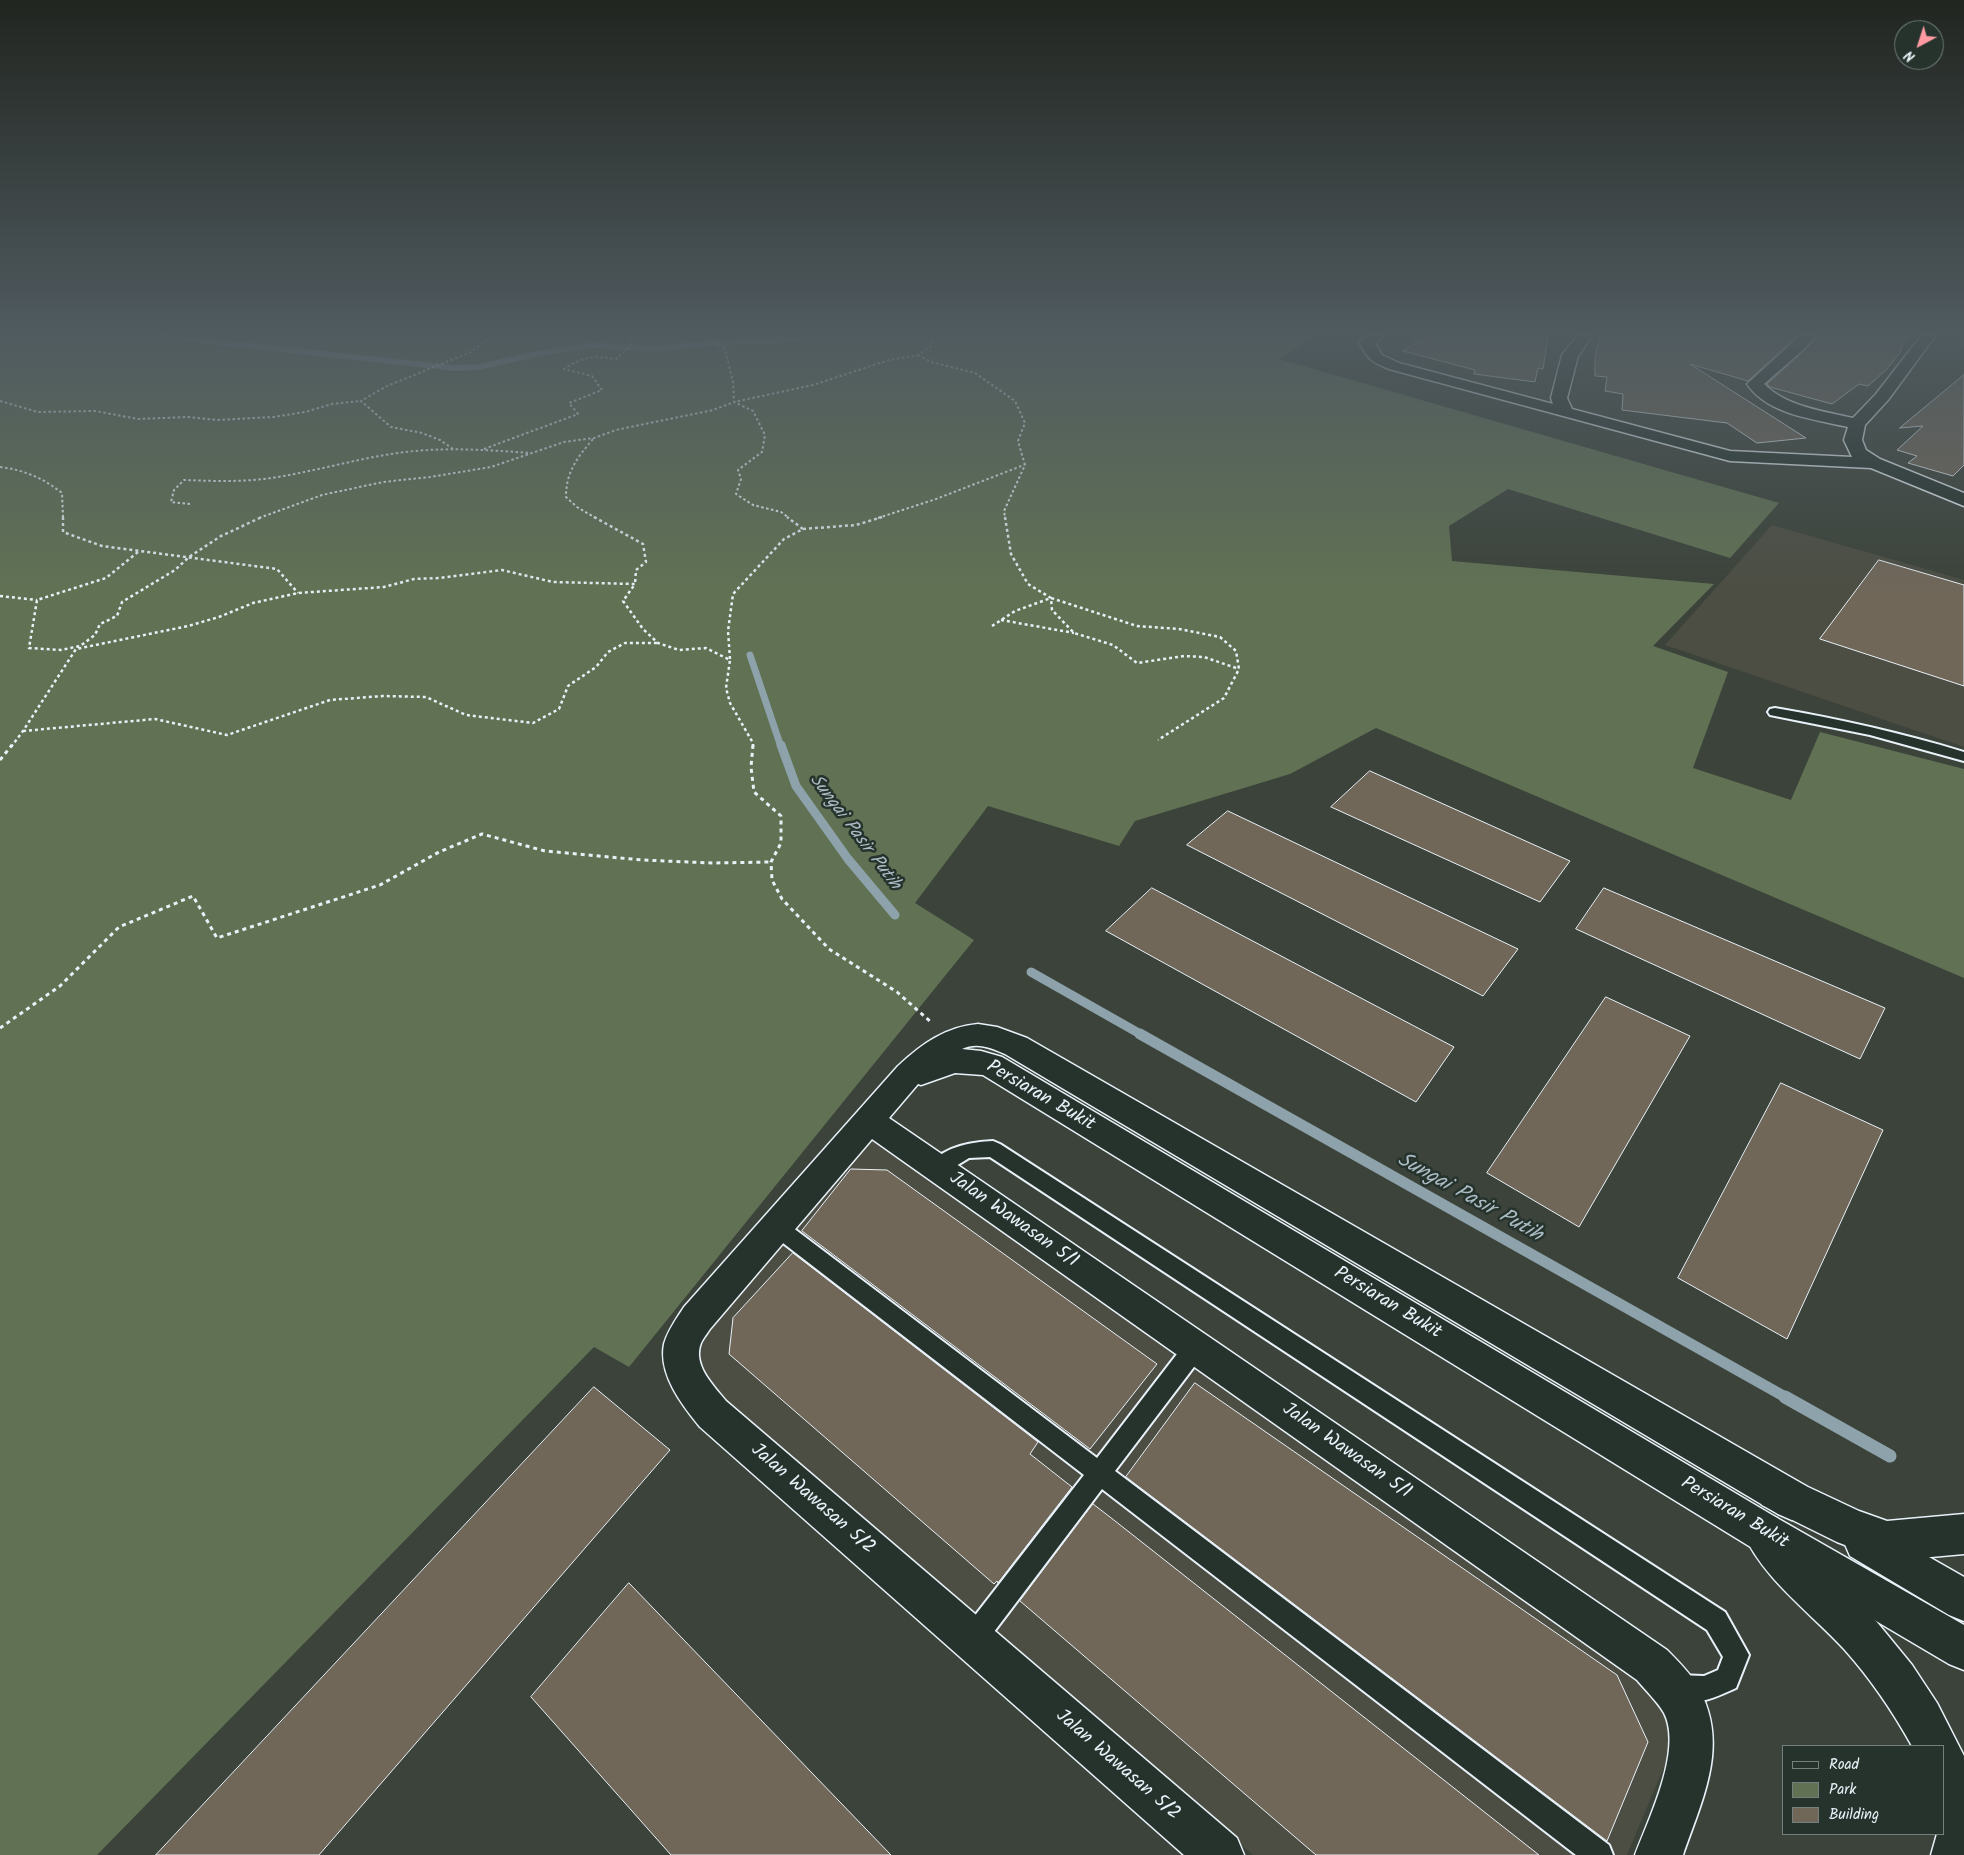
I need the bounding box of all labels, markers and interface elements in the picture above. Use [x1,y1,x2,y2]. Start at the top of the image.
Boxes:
north arrow [1894,20,1944,70]
text: N [1900,44,1920,67]
water label: Sungai Pasir Putih [804,771,904,895]
street label: Persiaran Bukit [982,1057,1098,1137]
water label: Sungai Pasir Putih [1392,1149,1546,1249]
street label: Jalan Wawasan 5/1 [944,1168,1082,1274]
street label: Persiaran Bukit [1329,1263,1445,1345]
street label: Jalan Wawasan 5/1 [1277,1399,1415,1505]
street label: Jalan Wawasan 5/2 [745,1440,879,1560]
street label: Persiaran Bukit [1676,1473,1792,1555]
street label: Jalan Wawasan 5/2 [1050,1706,1184,1826]
legend [1782,1745,1944,1835]
text: Road [1829,1753,1859,1777]
text: Park [1829,1778,1856,1802]
text: Building [1829,1803,1879,1827]

